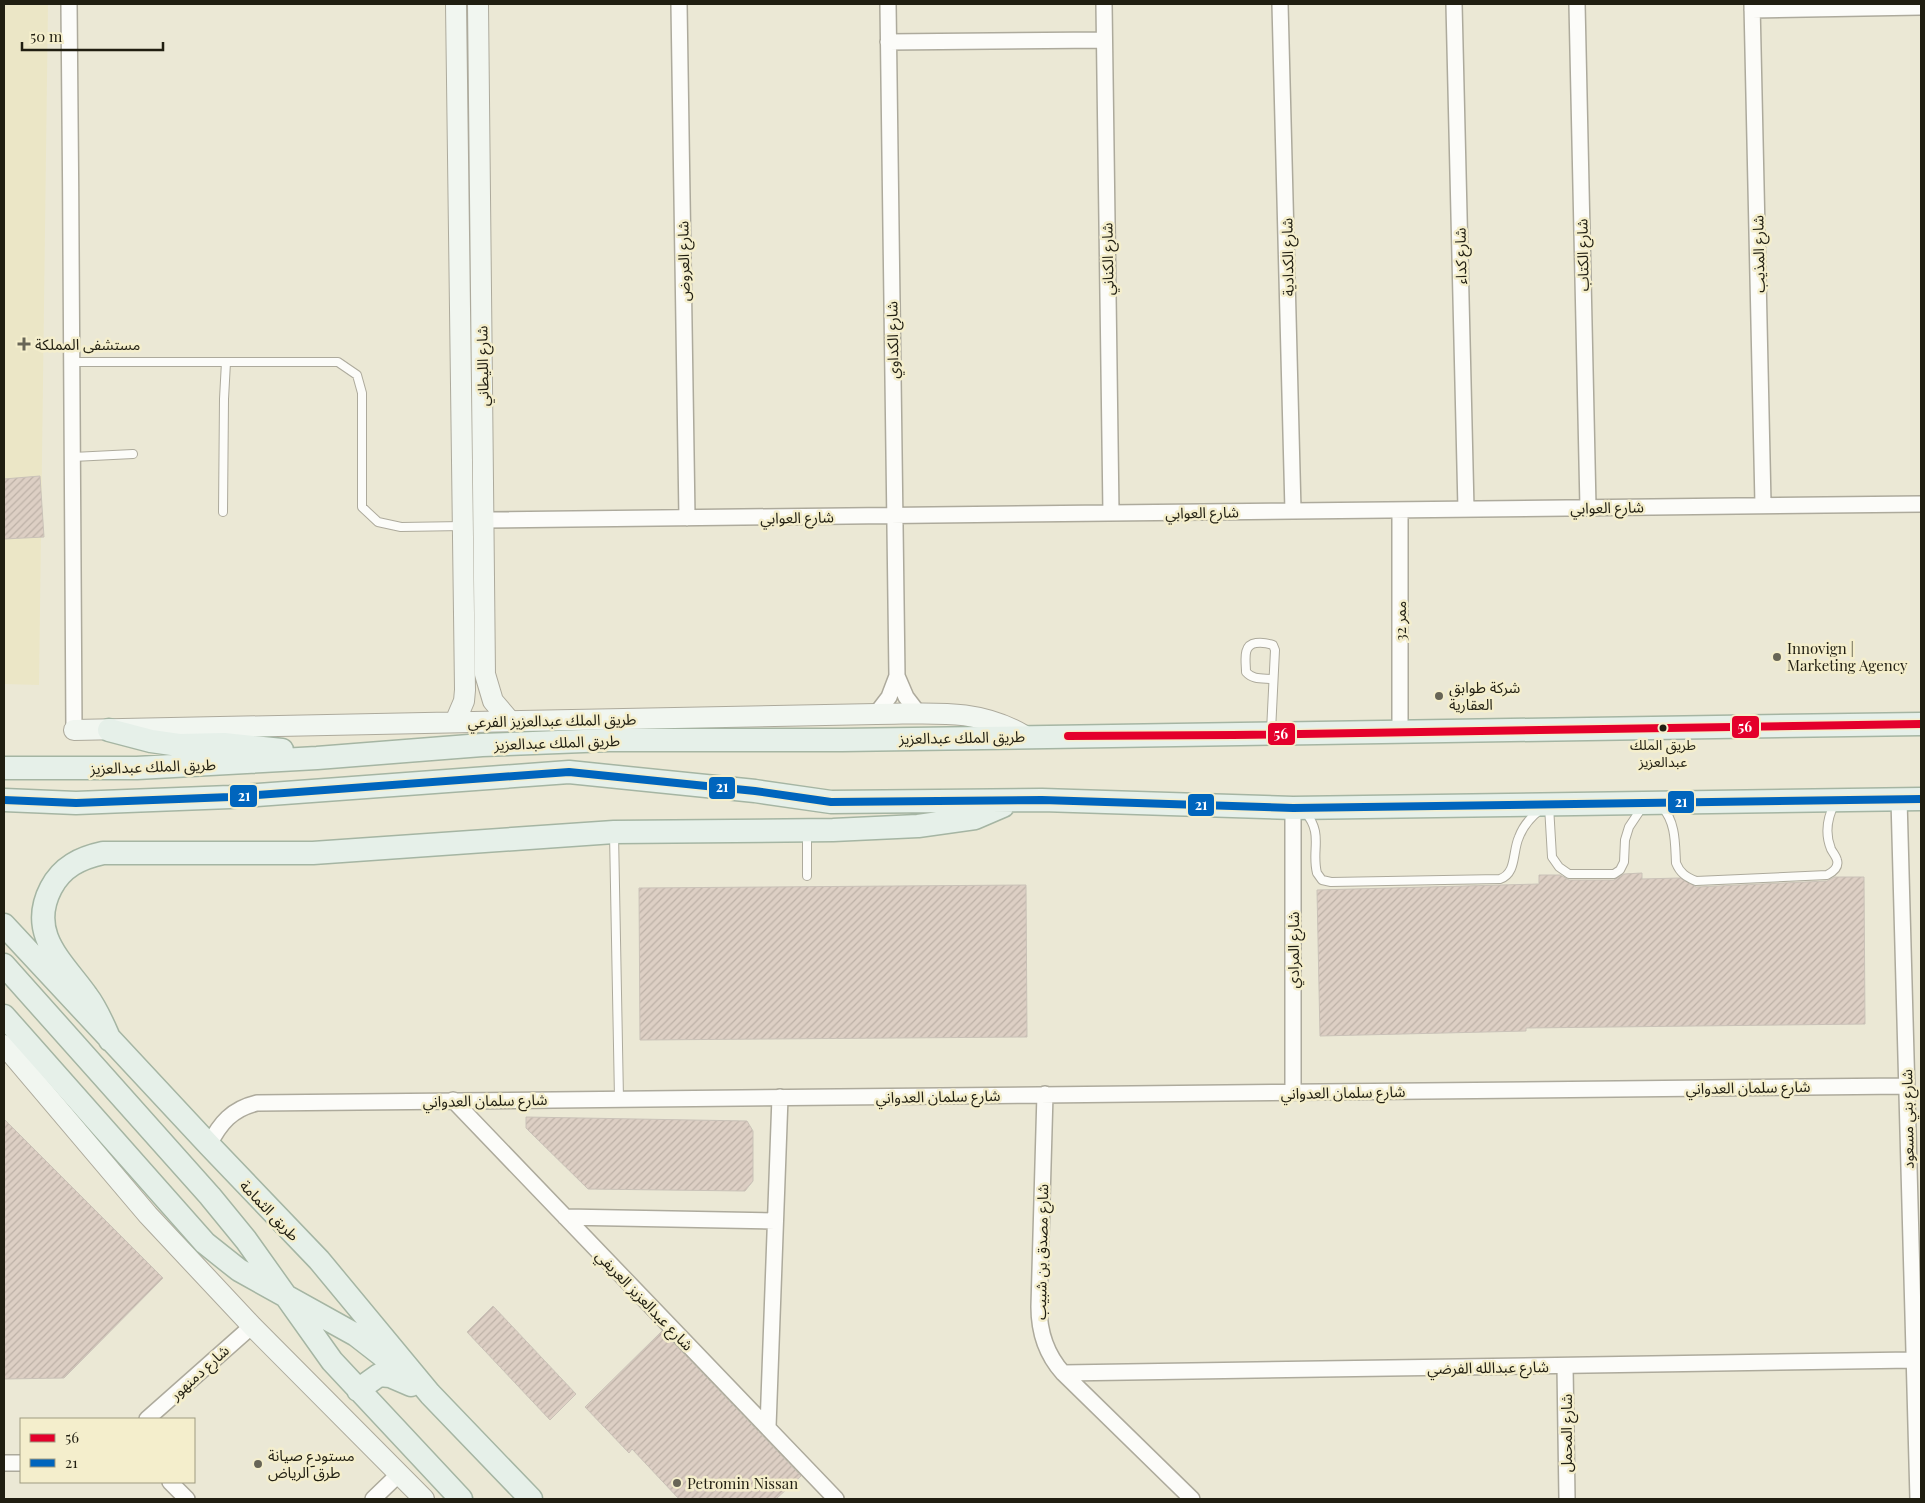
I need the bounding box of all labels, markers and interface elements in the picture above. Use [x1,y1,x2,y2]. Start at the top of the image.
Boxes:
scale bar [22,20,164,52]
text: 50 m [30,26,63,46]
street label: شارع المذيب [1747,215,1772,293]
street label: شارع الكدادية [1276,217,1301,296]
street label: شارع الكتاب [1571,218,1596,292]
street label: شارع العروض [672,220,697,301]
street label: شارع الكناني [1096,222,1121,295]
street label: شارع كداء [1450,227,1473,285]
street label: شارع الكداوي [881,301,906,379]
street label: شارع الليطاني [471,325,496,406]
place label: مستشفى المملكة [35,334,140,354]
marker: مستشفى المملكة [17,337,31,351]
street label: شارع العوابي [1570,496,1644,521]
street label: شارع العوابي [1165,501,1239,526]
street label: شارع العوابي [760,506,834,531]
street label: ممر 32 [1390,601,1410,641]
place label: Innovign | Marketing Agency [1787,638,1908,675]
marker: Innovign | Marketing Agency [1771,651,1783,663]
place label: شركة طوابق العقارية [1449,677,1521,714]
marker: شركة طوابق العقارية [1433,690,1445,702]
street label: طريق الملك عبدالعزيز الفرعي [467,709,637,734]
line badge: 56 [1731,715,1760,739]
text: 56 [1738,717,1752,736]
line badge: 56 [1267,722,1296,746]
marker: طريق الملك عبدالعزيز [1658,723,1668,733]
text: 56 [1274,724,1288,743]
street label: طريق الملك عبدالعزيز [898,726,1025,749]
street label: طريق الملك عبدالعزيز [493,730,620,755]
place label: طريق الملك عبدالعزيز [1630,735,1696,771]
street label: طريق الملك عبدالعزيز [89,754,216,779]
line badge: 21 [708,776,736,800]
text: 21 [716,777,728,796]
line badge: 21 [229,784,258,808]
text: 21 [238,786,250,805]
line badge: 21 [1667,790,1695,814]
text: 21 [1675,792,1687,811]
line badge: 21 [1187,793,1215,817]
text: 21 [1195,795,1207,814]
street label: شارع المرادي [1283,911,1306,988]
street label: شارع بني مسعود [1896,1069,1921,1169]
street label: شارع سلمان العدواني [1685,1076,1811,1101]
street label: شارع سلمان العدواني [1280,1081,1406,1106]
street label: شارع سلمان العدواني [875,1085,1001,1110]
street label: شارع سلمان العدواني [422,1089,548,1114]
street label: طريق الثمامة [235,1175,304,1245]
street label: شارع مصدق بن شبيب [1030,1184,1055,1320]
street label: شارع عبدالعزيز العريفي [590,1245,698,1357]
street label: شارع دمنهور [164,1340,235,1407]
street label: شارع عبدالله الفرضي [1427,1356,1549,1381]
street label: شارع المحمل [1556,1394,1579,1472]
legend [20,1418,195,1483]
text: 56 [65,1427,79,1447]
place label: مستودع صيانة طرق الرياض [268,1445,355,1482]
text: 21 [65,1452,78,1472]
marker: مستودع صيانة طرق الرياض [252,1458,264,1470]
place label: Petromin Nissan [687,1473,798,1493]
marker: Petromin Nissan [671,1477,683,1489]

